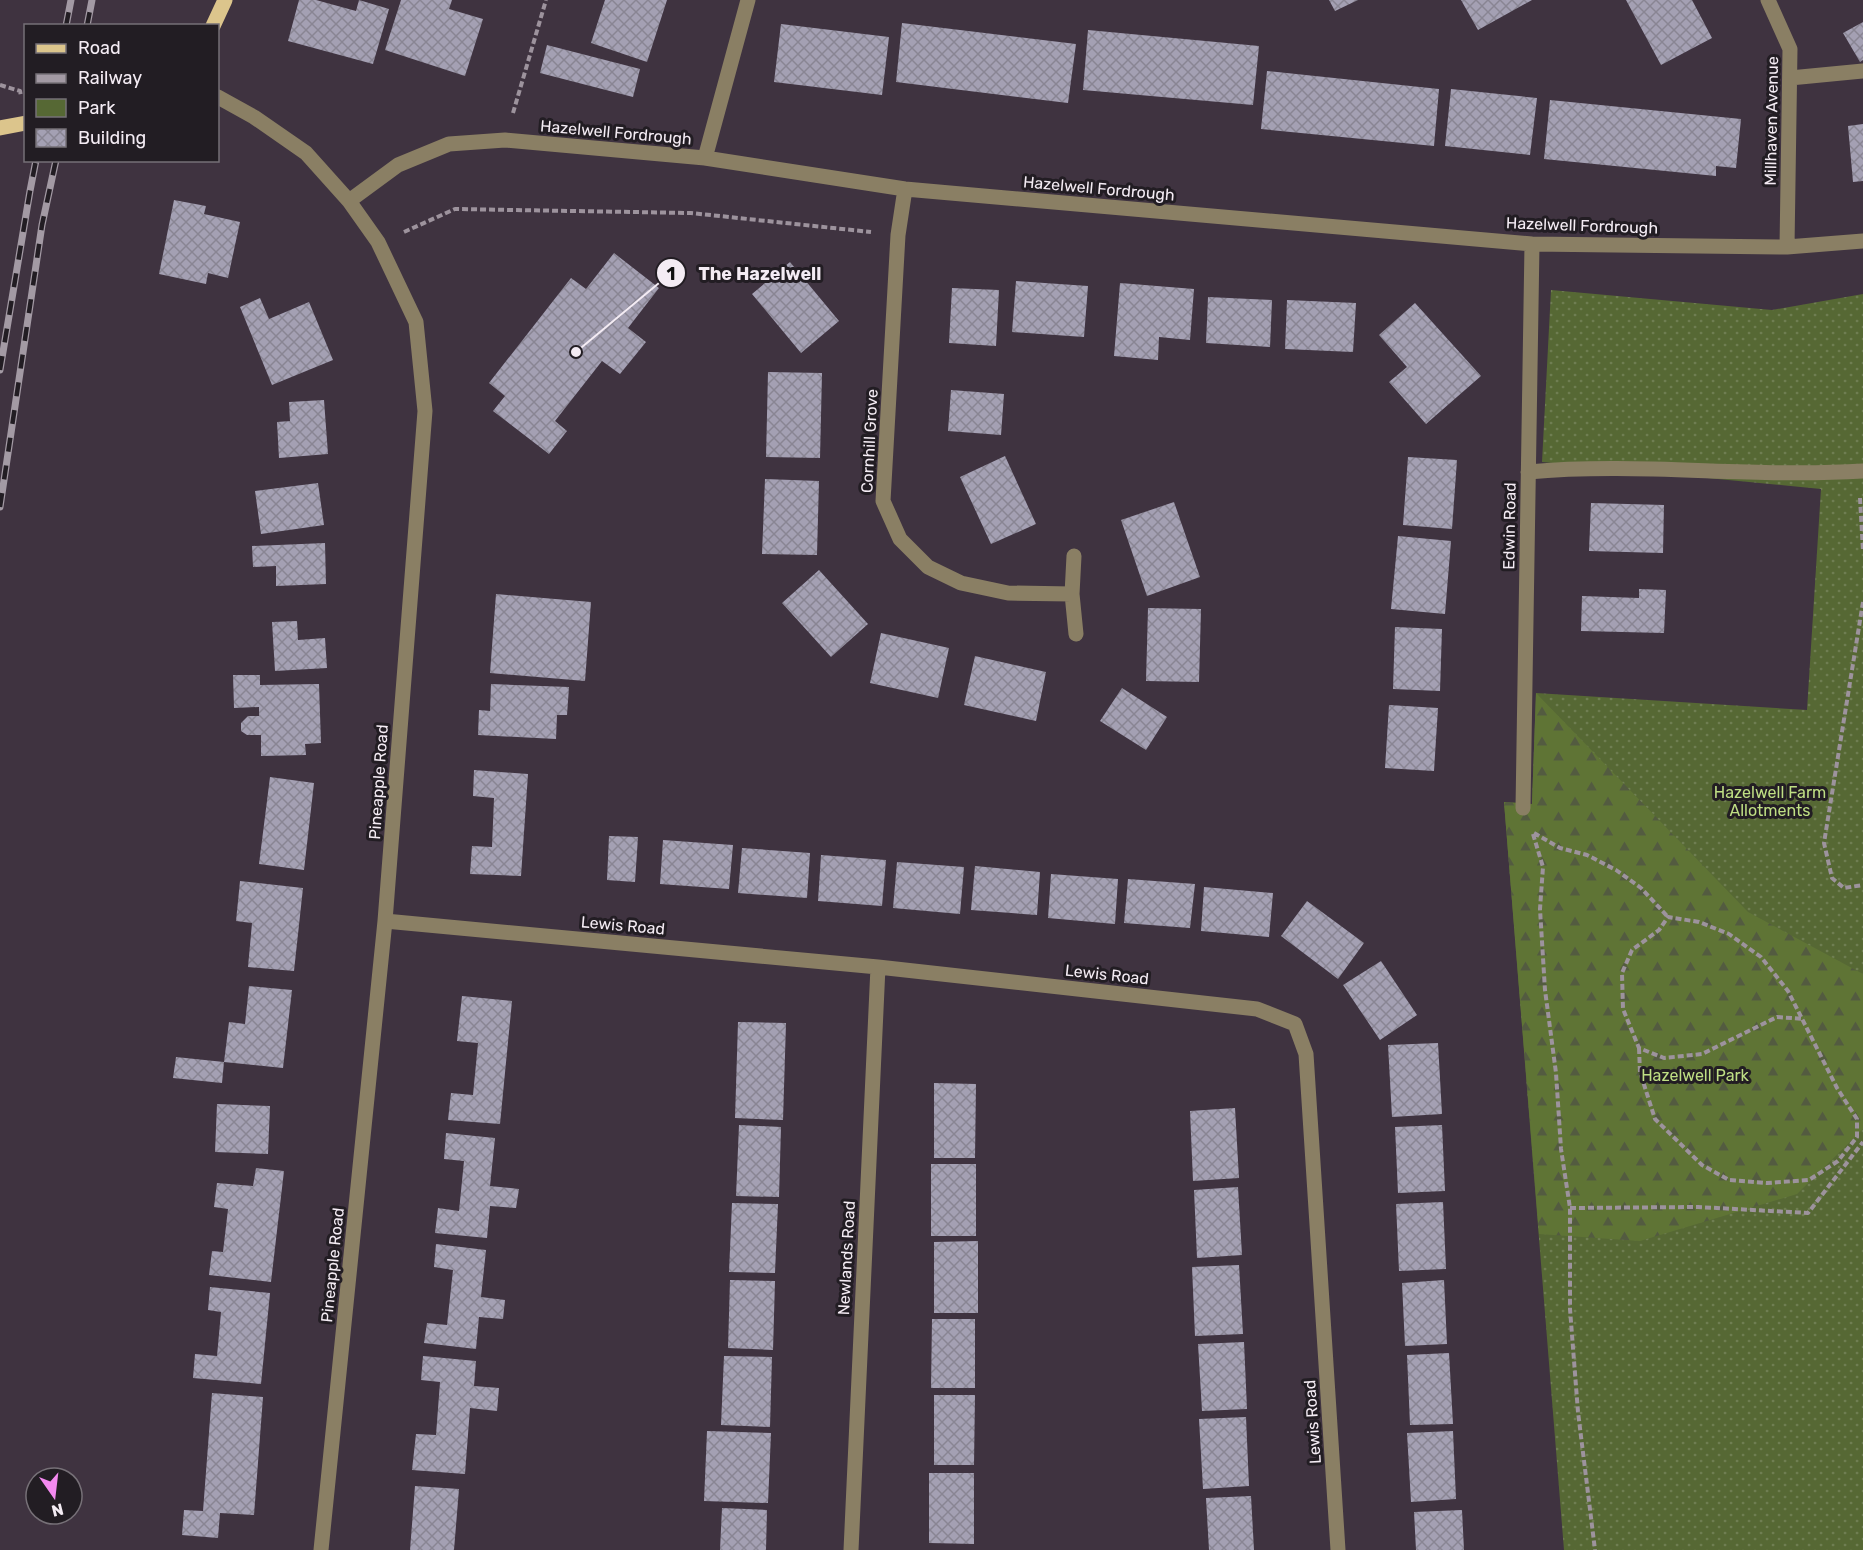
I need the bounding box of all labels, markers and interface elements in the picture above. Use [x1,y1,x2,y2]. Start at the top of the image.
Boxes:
legend [24,24,219,162]
text: Road [78,37,121,59]
street label: Millhaven Avenue [1761,56,1782,186]
text: Railway [78,67,142,89]
text: Park [78,97,116,119]
street label: Hazelwell Fordrough [539,116,693,149]
text: Building [78,127,146,149]
street label: Hazelwell Fordrough [1022,172,1176,205]
street label: Hazelwell Fordrough [1506,213,1658,238]
callout: The Hazelwell [656,255,833,291]
text: 1 [667,263,675,285]
text: The Hazelwell [699,263,821,285]
street label: Cornhill Grove [857,388,882,494]
street label: Edwin Road [1499,482,1520,570]
street label: Pineapple Road [365,724,392,840]
park label: Hazelwell Farm Allotments [1714,783,1826,820]
street label: Lewis Road [580,912,666,939]
street label: Lewis Road [1064,961,1150,988]
park label: Hazelwell Park [1641,1066,1750,1085]
street label: Newlands Road [834,1200,859,1316]
street label: Pineapple Road [317,1207,348,1323]
street label: Lewis Road [1300,1379,1325,1465]
north arrow [24,1466,84,1526]
text: N [50,1499,65,1521]

